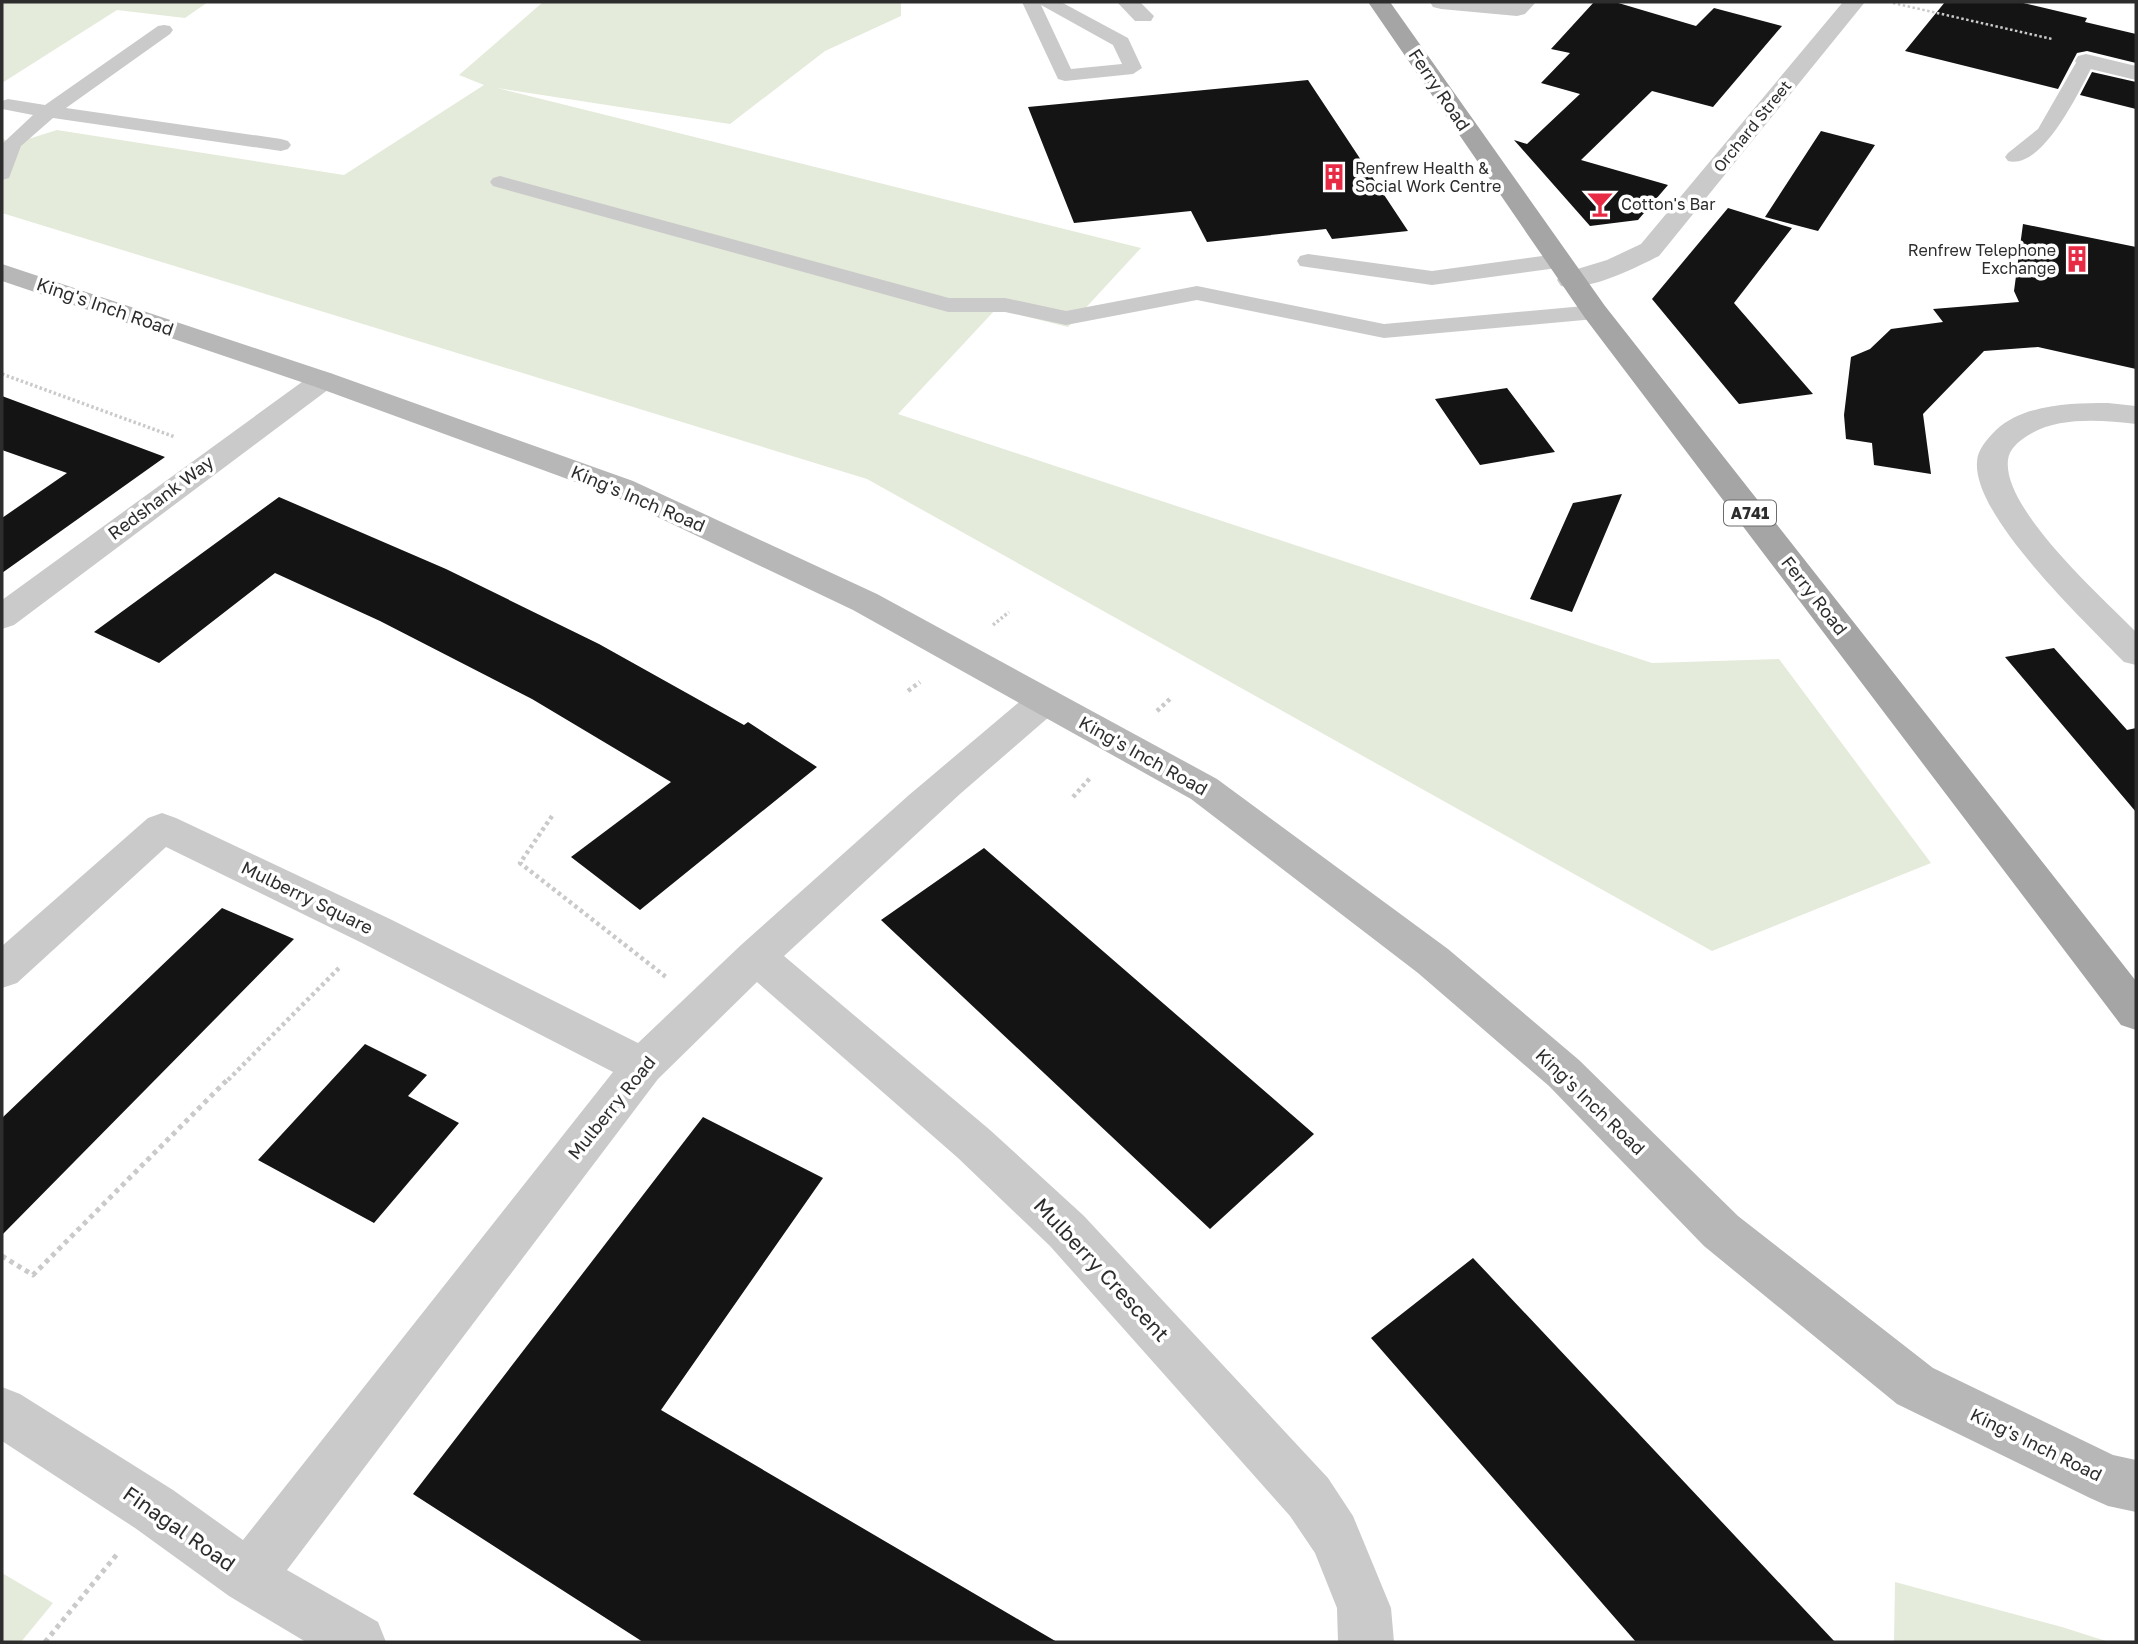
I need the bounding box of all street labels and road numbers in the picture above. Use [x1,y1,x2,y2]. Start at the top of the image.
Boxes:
street label: Ferry Road [1404,44,1475,135]
street label: Orchard Street [1709,76,1795,176]
street label: King's Inch Road [34,272,177,340]
street label: Redshank Way [103,450,218,544]
street label: King's Inch Road [568,460,709,536]
road number: A741 [1724,500,1776,526]
street label: Ferry Road [1777,551,1852,639]
street label: King's Inch Road [1075,711,1212,800]
street label: Mulberry Square [238,856,377,938]
street label: King's Inch Road [1531,1043,1650,1159]
street label: Mulberry Road [563,1051,660,1164]
street label: Mulberry Crescent [1028,1192,1175,1347]
street label: King's Inch Road [1967,1403,2106,1485]
street label: Finagal Road [118,1480,241,1576]

